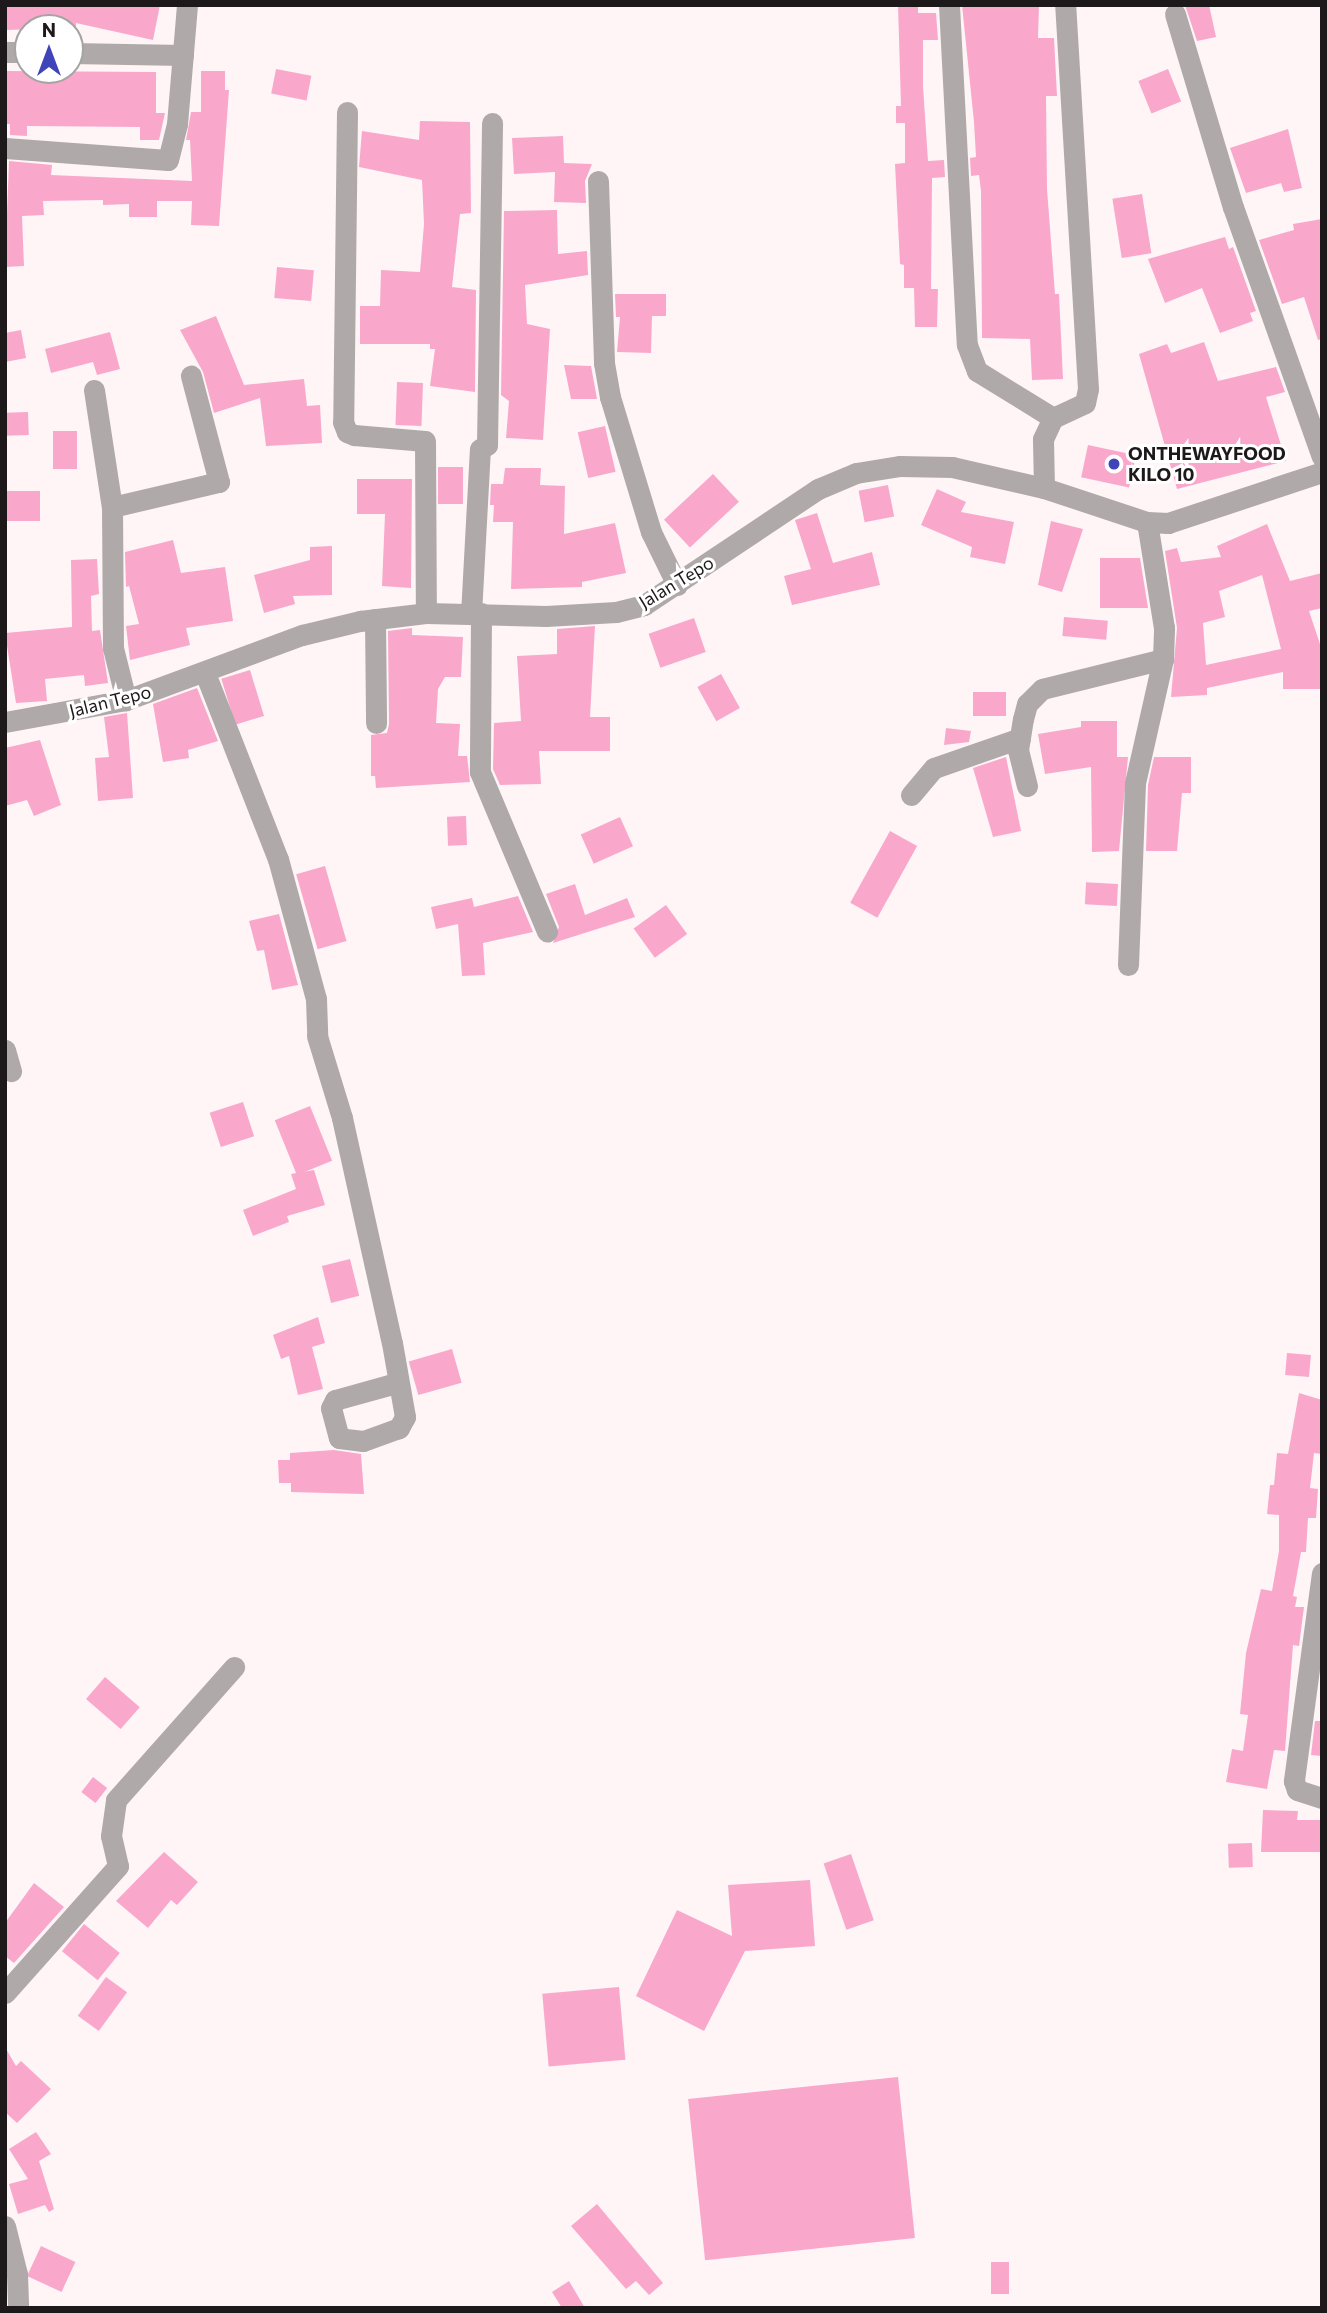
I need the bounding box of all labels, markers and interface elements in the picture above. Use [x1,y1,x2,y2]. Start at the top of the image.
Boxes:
north arrow [14,14,84,84]
text: N [42,18,56,41]
place label: ONTHEWAYFOOD KILO 10 [1128,443,1286,486]
marker: ONTHEWAYFOOD KILO 10 [1106,456,1122,472]
street label: Jalan Tepo [635,551,717,613]
street label: Jalan Tepo [67,680,153,722]

